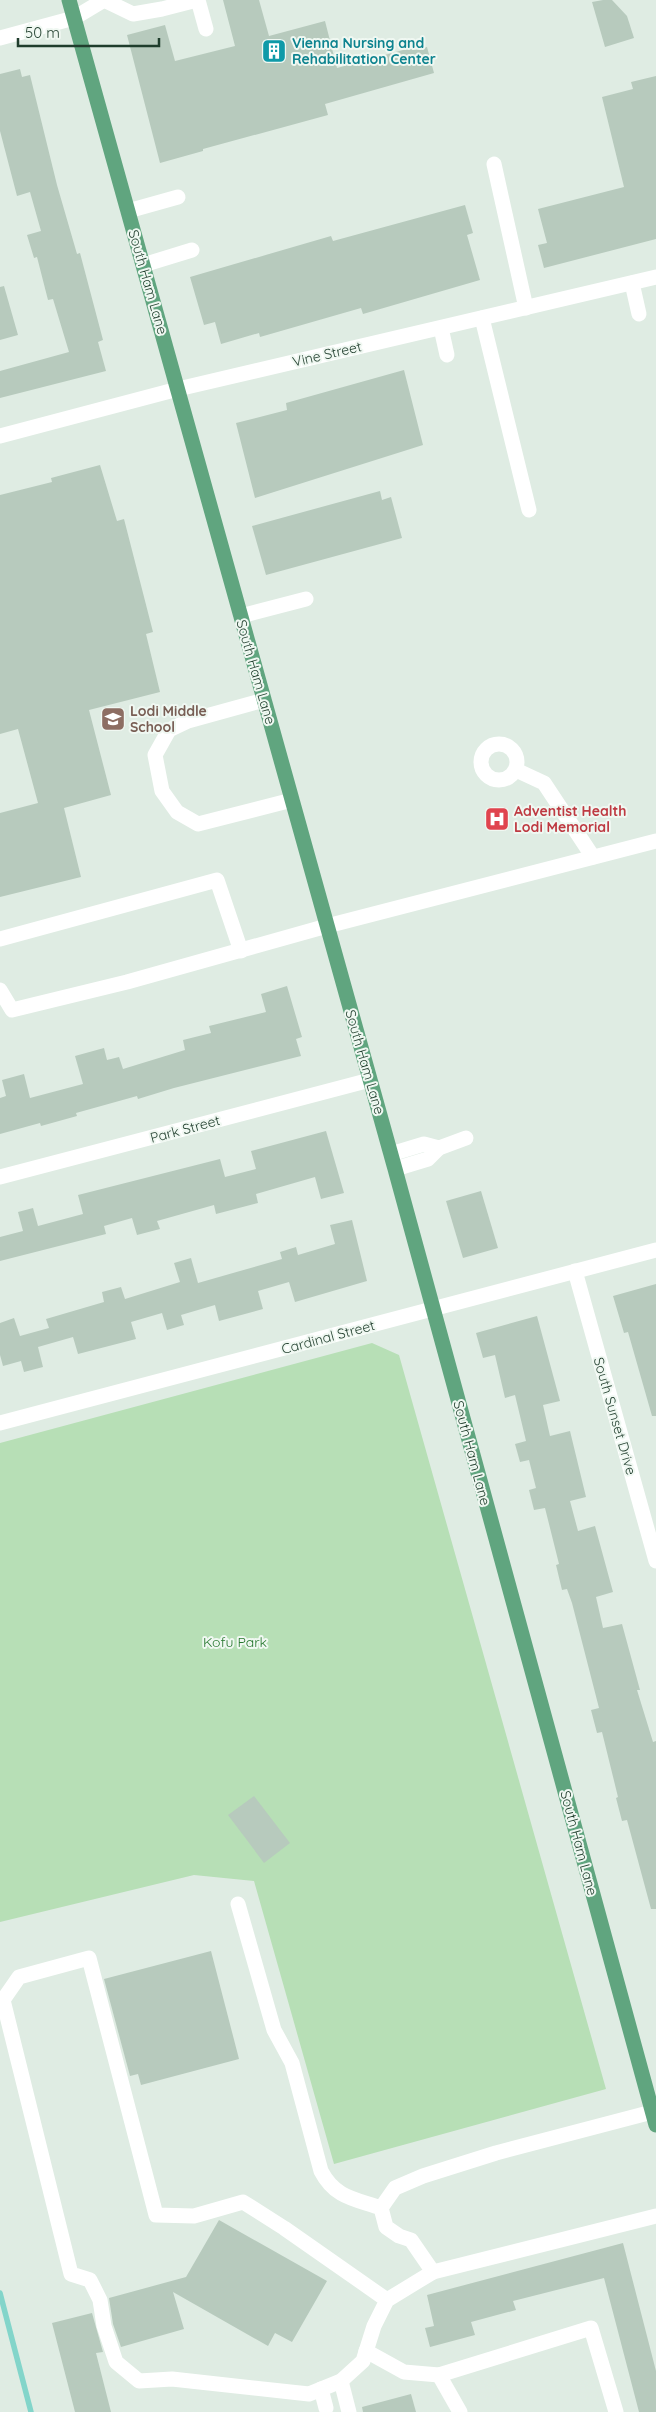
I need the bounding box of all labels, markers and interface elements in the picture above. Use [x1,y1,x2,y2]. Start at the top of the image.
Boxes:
scale bar [18,15,159,47]
text: 50 m [25,23,60,42]
place label: Vienna Nursing and Rehabilitation Center [292,34,436,68]
building icon: Vienna Nursing and Rehabilitation Center [261,38,287,64]
street label: South Ham Lane [124,228,172,336]
street label: Vine Street [291,337,364,371]
street label: South Ham Lane [232,618,280,726]
place label: Lodi Middle School [130,702,207,736]
school or university icon: Lodi Middle School [100,706,126,732]
place label: Adventist Health Lodi Memorial [514,802,626,836]
hospital icon: Adventist Health Lodi Memorial [484,806,510,832]
street label: South Ham Lane [341,1008,389,1116]
street label: Park Street [148,1111,222,1147]
street label: Cardinal Street [279,1316,377,1358]
street label: South Sunset Drive [590,1355,640,1477]
street label: South Ham Lane [449,1399,495,1508]
park label: Kofu Park [203,1633,267,1651]
street label: South Ham Lane [556,1789,602,1898]

